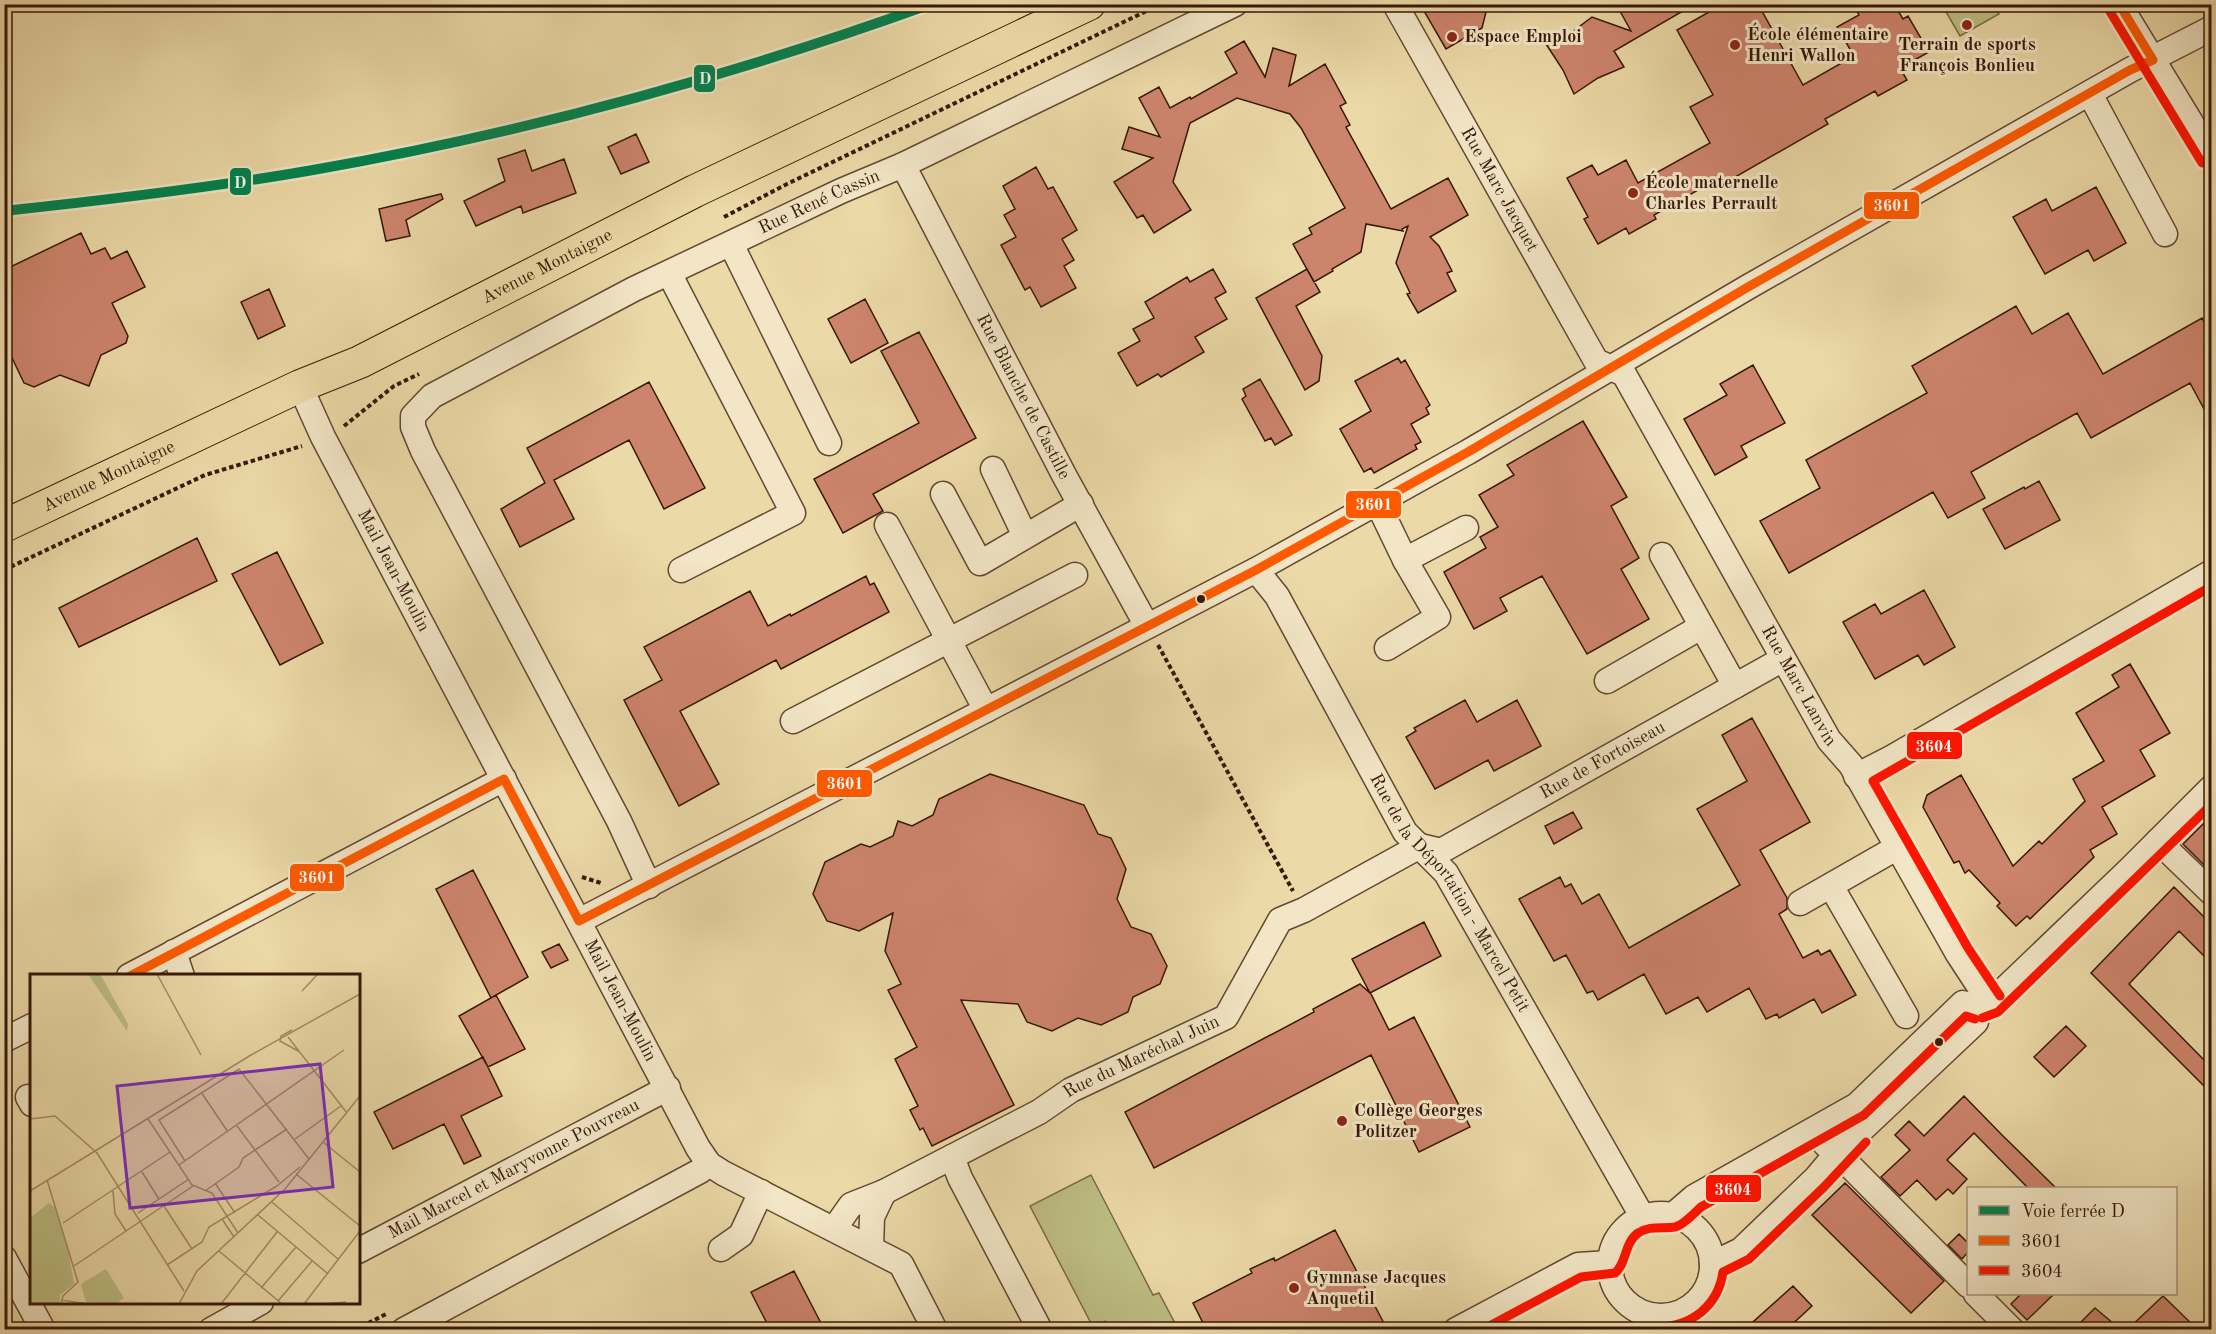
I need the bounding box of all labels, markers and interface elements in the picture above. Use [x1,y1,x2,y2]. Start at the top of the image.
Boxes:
marker: Terrain de sports François Bonlieu [1960,18,1974,32]
place label: École élémentaire Henri Wallon [1747,22,1889,65]
place label: Espace Emploi [1464,28,1582,46]
marker: Espace Emploi [1445,30,1459,44]
place label: Terrain de sports François Bonlieu [1898,36,2036,75]
marker: École élémentaire Henri Wallon [1728,38,1742,52]
line badge: D [693,64,716,93]
text: D [699,72,711,88]
street label: Rue Marc Jacquet [1457,124,1542,255]
line badge: D [229,167,252,196]
street label: Rue René Cassin [756,167,883,238]
place label: École maternelle Charles Perrault [1645,170,1779,213]
text: D [234,176,246,192]
marker: École maternelle Charles Perrault [1626,186,1640,200]
line badge: 3601 [1863,191,1920,220]
text: 3601 [1873,199,1911,215]
street label: Avenue Montaigne [479,226,615,307]
street label: Rue Blanche de Castille [973,311,1074,482]
street label: Avenue Montaigne [40,438,178,515]
line badge: 3601 [1345,490,1402,519]
text: 3601 [1355,498,1393,514]
street label: Mail Jean-Moulin [354,507,433,635]
unlabelled marker [1195,593,1207,605]
street label: Rue Marc Lanvin [1758,623,1840,750]
street label: Rue de Fortoiseau [1537,718,1669,802]
line badge: 3604 [1906,731,1963,760]
text: 3604 [1915,740,1953,756]
line badge: 3601 [816,769,873,798]
street label: Rue de la Déportation - Marcel Petit [1366,771,1533,1016]
text: 3601 [826,777,864,793]
line badge: 3601 [289,863,345,892]
text: 3601 [298,871,336,887]
street label: Mail Jean-Moulin [581,936,660,1065]
inset map [30,974,360,1304]
street label: Rue du Maréchal Juin [1060,1012,1222,1101]
unlabelled marker [1933,1036,1945,1048]
street label: Mail Marcel et Maryvonne Pouvreau [385,1096,643,1242]
place label: Collège Georges Politzer [1354,1102,1483,1141]
marker: Collège Georges Politzer [1335,1114,1349,1128]
line badge: 3604 [1705,1174,1762,1203]
text: 3604 [1714,1183,1752,1199]
legend [1967,1187,2177,1295]
text: Voie ferrée D [2021,1203,2125,1221]
text: 3601 [2021,1233,2063,1251]
text: 3604 [2021,1263,2063,1281]
place label: Gymnase Jacques Anquetil [1306,1269,1446,1308]
marker: Gymnase Jacques Anquetil [1287,1281,1301,1295]

